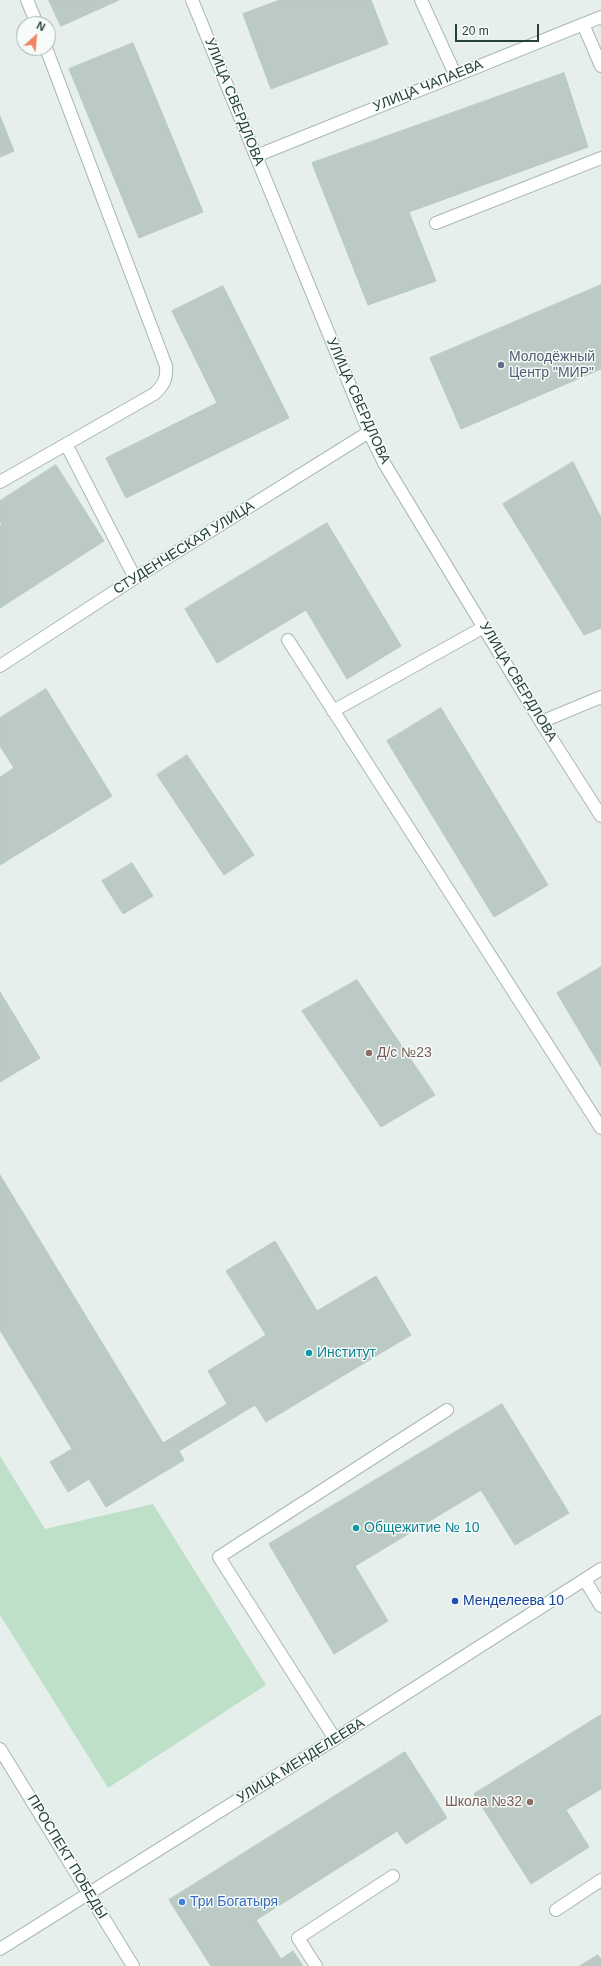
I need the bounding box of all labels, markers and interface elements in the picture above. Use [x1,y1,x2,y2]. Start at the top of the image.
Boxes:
north arrow [16,16,56,56]
scale bar [457,16,541,42]
text: N [35,19,47,33]
text: 20 m [462,24,489,38]
street label: УЛИЦА СВЕРДЛОВА [201,36,267,168]
street label: УЛИЦА ЧАПАЕВА [371,56,485,116]
street label: УЛИЦА СВЕРДЛОВА [323,335,393,467]
place label: Молодёжный Центр "МИР" [509,349,595,382]
marker: Молодёжный Центр "МИР" [496,360,506,370]
street label: СТУДЕНЧЕСКАЯ УЛИЦА [110,498,258,598]
street label: УЛИЦА СВЕРДЛОВА [476,619,560,745]
place label: Д/с №23 [377,1045,432,1061]
marker: Д/с №23 [364,1048,374,1058]
place label: Институт [317,1345,376,1361]
marker: Институт [304,1348,314,1358]
place label: Общежитие № 10 [364,1520,479,1536]
marker: Общежитие № 10 [351,1523,361,1533]
place label: Менделеева 10 [463,1593,564,1609]
marker: Менделеева 10 [450,1596,460,1606]
street label: УЛИЦА МЕНДЕЛЕЕВА [234,1715,368,1807]
street label: ПРОСПЕКТ ПОБЕДЫ [23,1792,111,1922]
place label: Школа №32 [445,1794,522,1810]
marker: Школа №32 [525,1797,535,1807]
place label: Три Богатыря [190,1894,278,1910]
marker: Три Богатыря [177,1897,187,1907]

